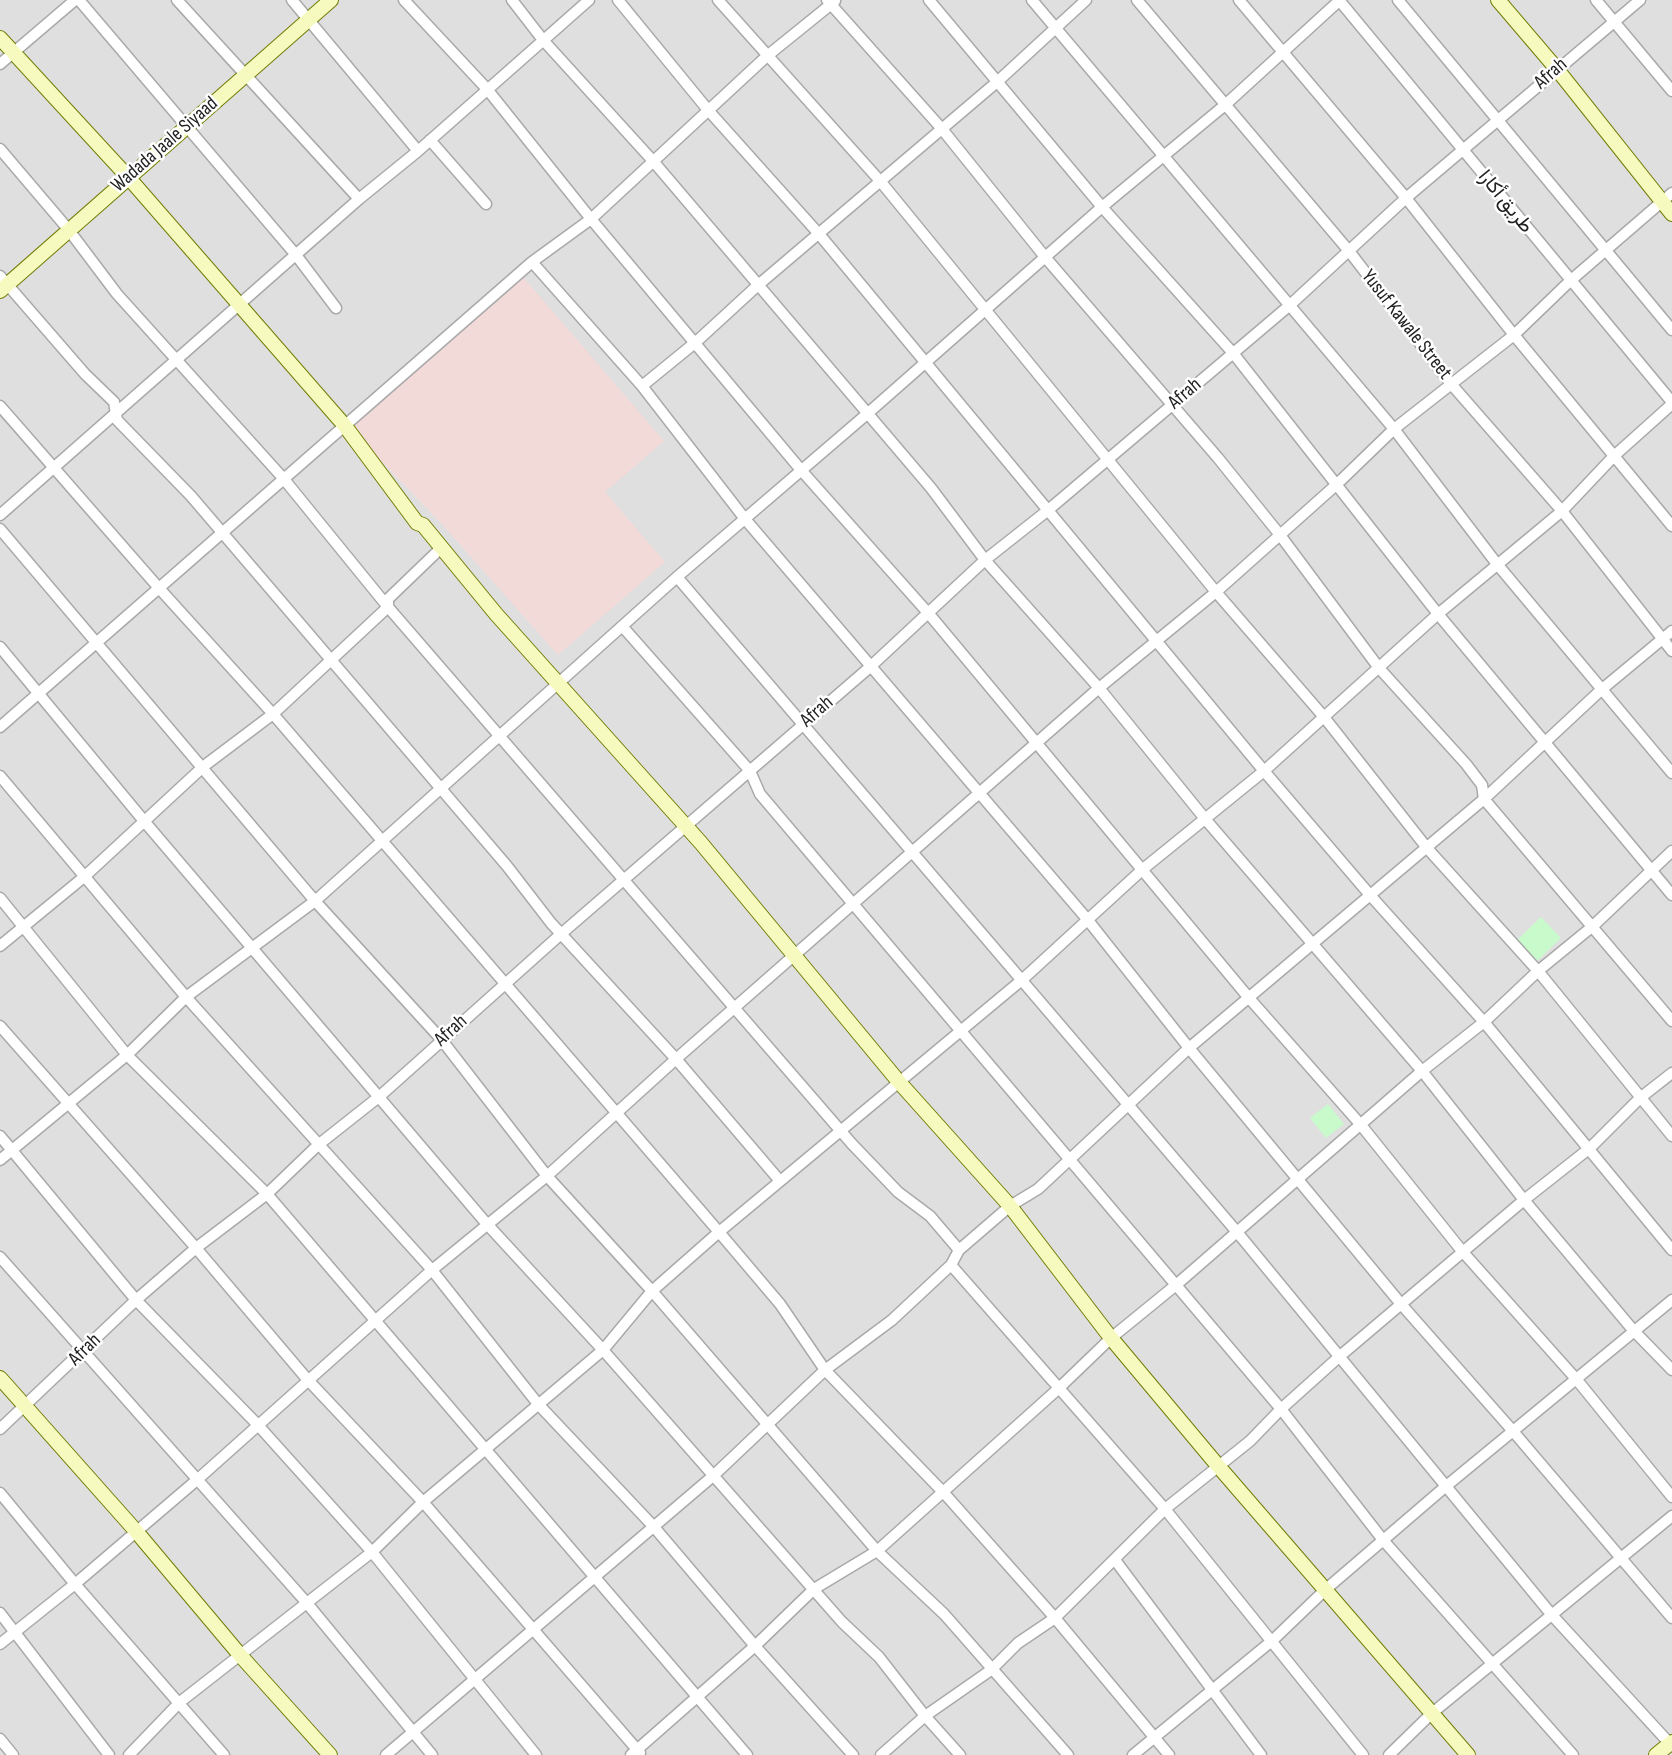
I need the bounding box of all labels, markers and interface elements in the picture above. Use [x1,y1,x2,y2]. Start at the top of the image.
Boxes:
street label: Afrah [1530,53,1572,95]
street label: Wadada Jaale Siyaad [107,92,223,198]
street label: طريق أكارا [1472,166,1538,238]
street label: Yusuf Kawale Street [1356,265,1456,385]
street label: Afrah [1163,373,1207,415]
street label: Afrah [796,691,838,733]
street label: Afrah [430,1010,472,1052]
street label: Afrah [64,1329,106,1371]

